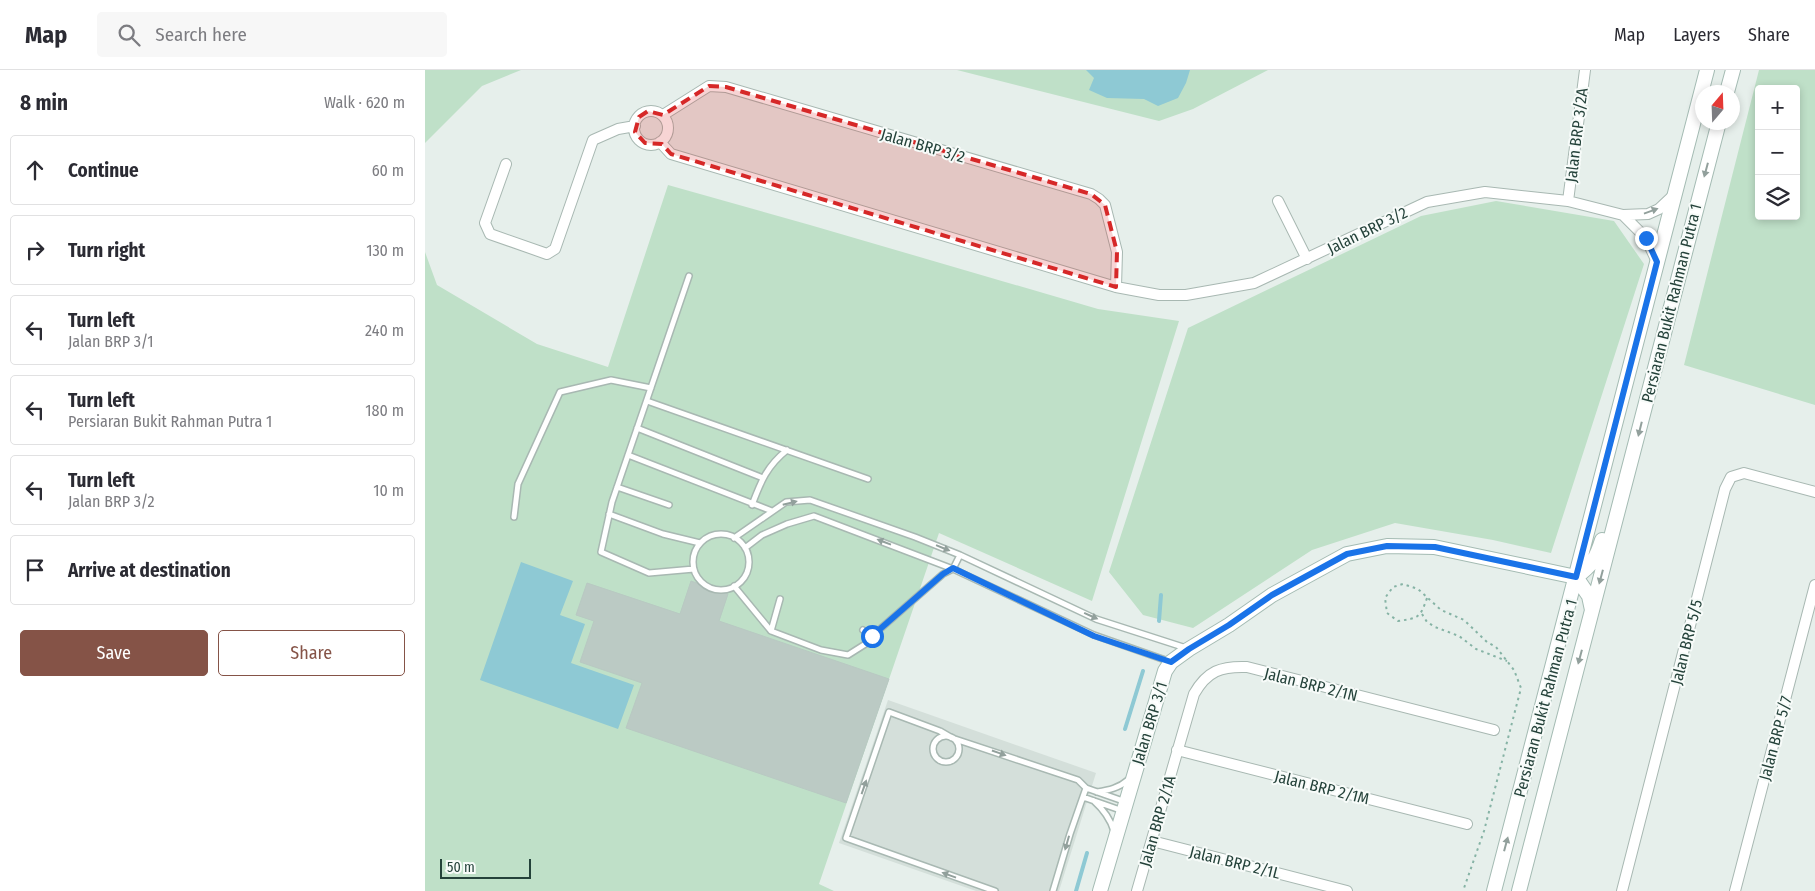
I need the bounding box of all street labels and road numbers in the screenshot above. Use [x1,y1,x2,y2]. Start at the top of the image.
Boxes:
street label: Jalan BRP 3/2A [1561,86,1592,183]
street label: Jalan BRP 3/2 [879,124,967,167]
street label: Persiaran Bukit Rahman Putra 1 [1638,202,1705,405]
street label: Jalan BRP 3/2 [1324,203,1410,258]
street label: Persiaran Bukit Rahman Putra 1 [1510,597,1581,799]
street label: Jalan BRP 5/5 [1667,597,1706,687]
street label: Jalan BRP 2/1N [1262,664,1359,705]
street label: Jalan BRP 3/1 [1128,679,1171,767]
street label: Jalan BRP 5/7 [1755,693,1796,783]
street label: Jalan BRP 2/1M [1273,767,1371,808]
street label: Jalan BRP 2/1A [1135,773,1180,869]
street label: Jalan BRP 2/1L [1188,842,1282,883]

